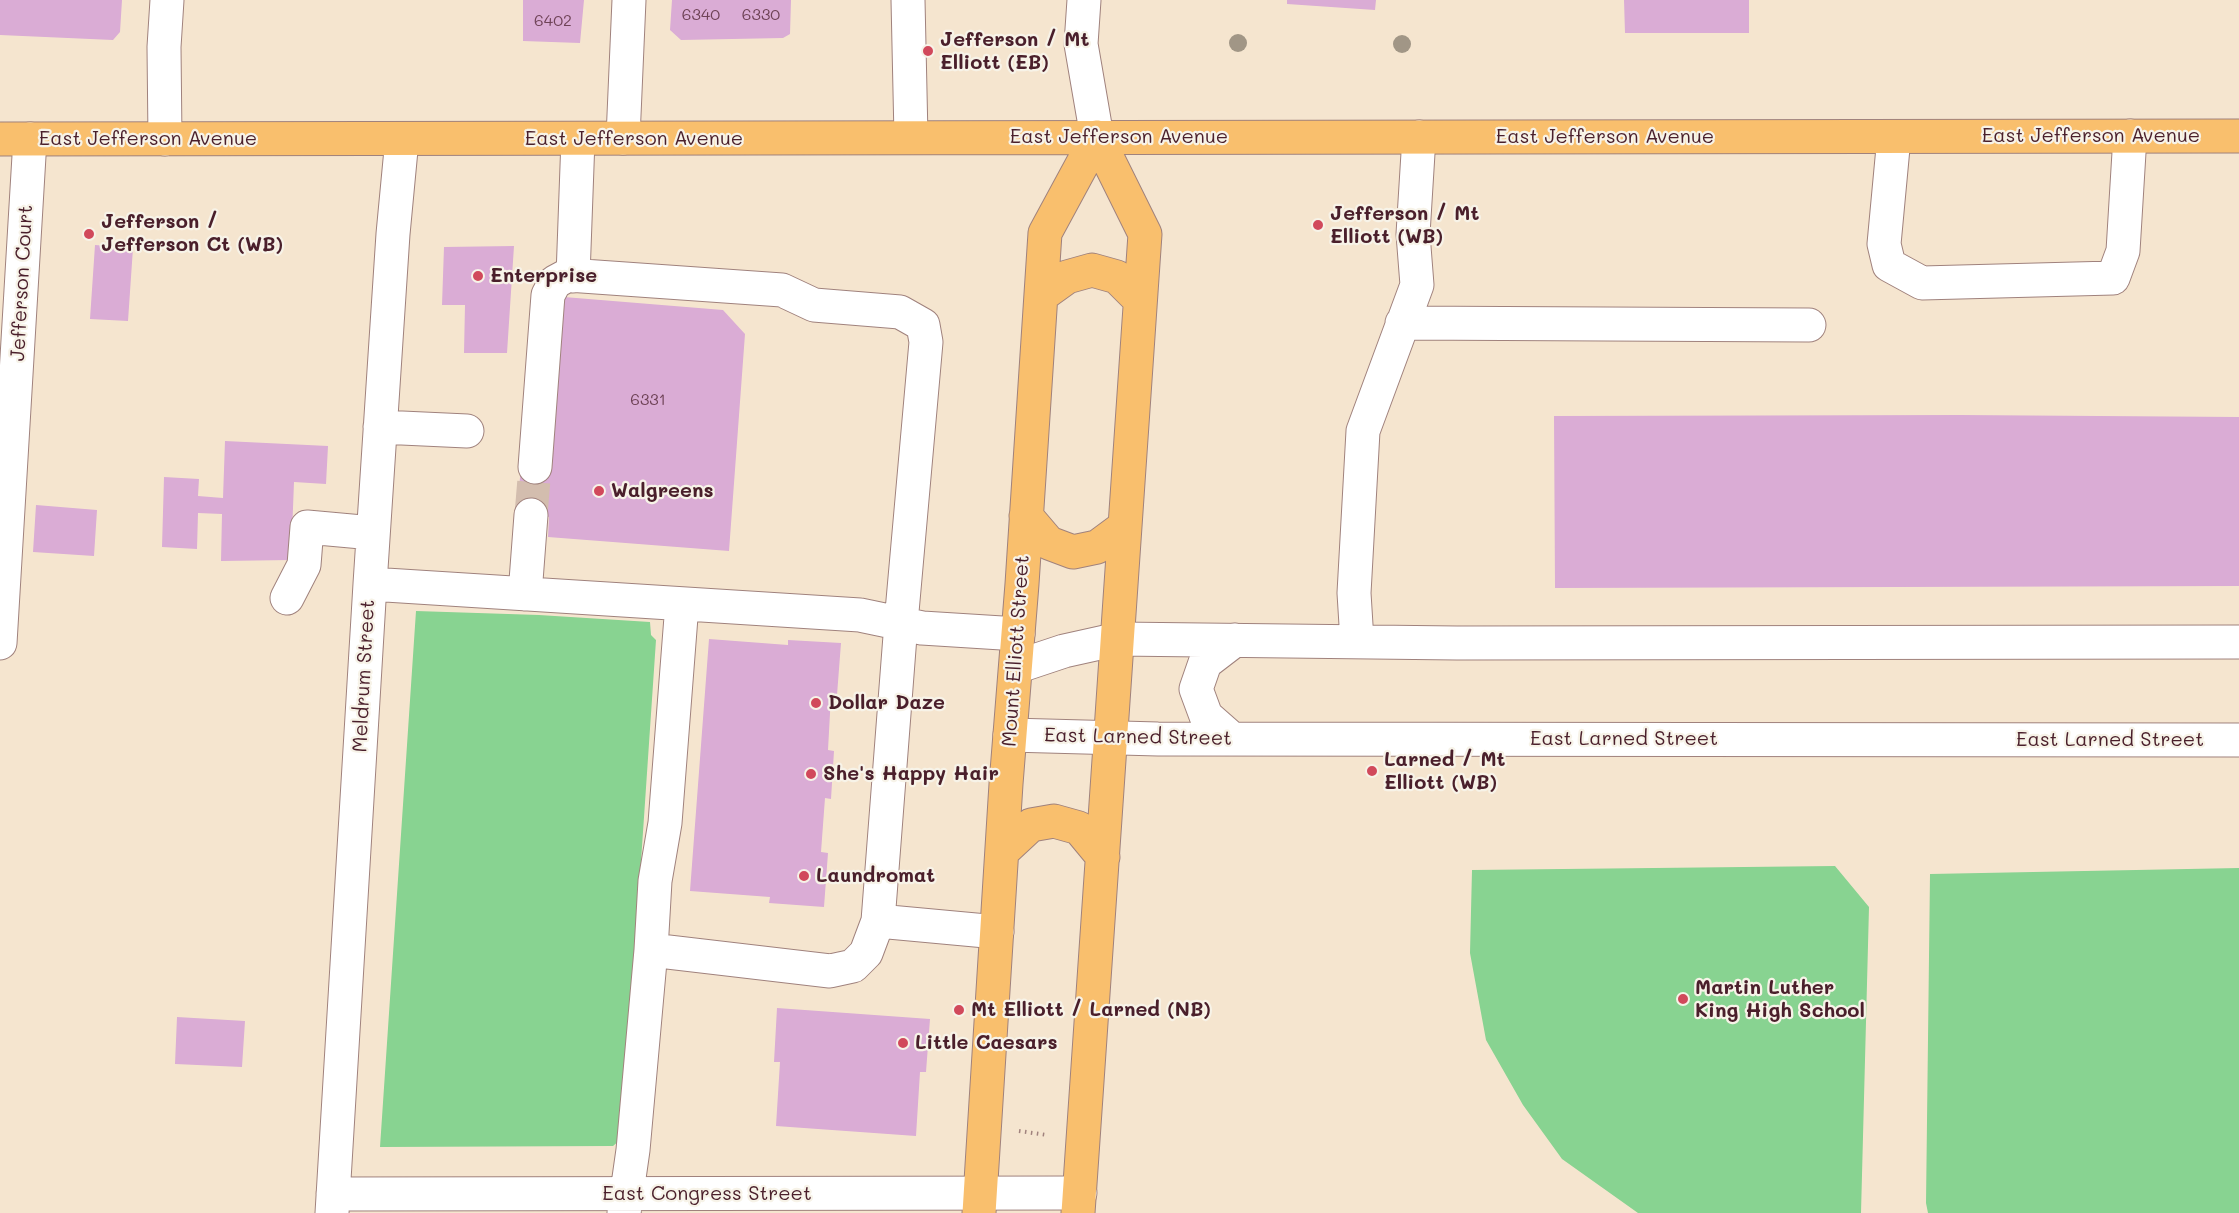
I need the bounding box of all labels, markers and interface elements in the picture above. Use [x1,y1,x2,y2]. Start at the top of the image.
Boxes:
house number: 6340 [682,5,720,25]
house number: 6330 [742,5,780,25]
house number: 6402 [534,11,572,31]
place label: Jefferson / Mt Elliott (EB) [940,28,1089,75]
marker: Jefferson / Mt Elliott (EB) [921,44,935,58]
street label: East Jefferson Avenue [1982,124,2200,148]
street label: East Jefferson Avenue [1010,125,1228,149]
street label: East Jefferson Avenue [1496,125,1714,149]
street label: East Jefferson Avenue [39,127,257,151]
street label: East Jefferson Avenue [525,127,743,151]
place label: Jefferson / Mt Elliott (WB) [1330,202,1479,249]
street label: Jefferson Court [6,204,38,362]
place label: Jefferson / Jefferson Ct (WB) [101,210,283,257]
marker: Jefferson / Mt Elliott (WB) [1311,218,1325,232]
marker: Jefferson / Jefferson Ct (WB) [82,227,96,241]
place label: Enterprise [490,264,597,288]
marker: Enterprise [471,269,485,283]
house number: 6331 [630,390,666,410]
place label: Walgreens [611,479,713,503]
marker: Walgreens [592,484,606,498]
street label: Mount Elliott Street [997,554,1035,748]
street label: Meldrum Street [348,599,380,753]
place label: Dollar Daze [828,691,945,715]
marker: Dollar Daze [809,696,823,710]
street label: East Larned Street [1044,723,1232,751]
street label: East Larned Street [1530,727,1718,751]
street label: East Larned Street [2016,728,2204,752]
place label: Larned / Mt Elliott (WB) [1384,748,1505,795]
place label: She's Happy Hair [823,762,999,786]
marker: Larned / Mt Elliott (WB) [1365,764,1379,778]
marker: She's Happy Hair [804,767,818,781]
place label: Laundromat [816,864,935,888]
marker: Laundromat [797,869,811,883]
place label: Martin Luther King High School [1695,976,1865,1023]
marker: Martin Luther King High School [1676,992,1690,1006]
place label: Mt Elliott / Larned (NB) [971,998,1211,1022]
marker: Mt Elliott / Larned (NB) [952,1003,966,1017]
place label: Little Caesars [915,1031,1058,1055]
marker: Little Caesars [896,1036,910,1050]
street label: East Congress Street [602,1182,812,1206]

